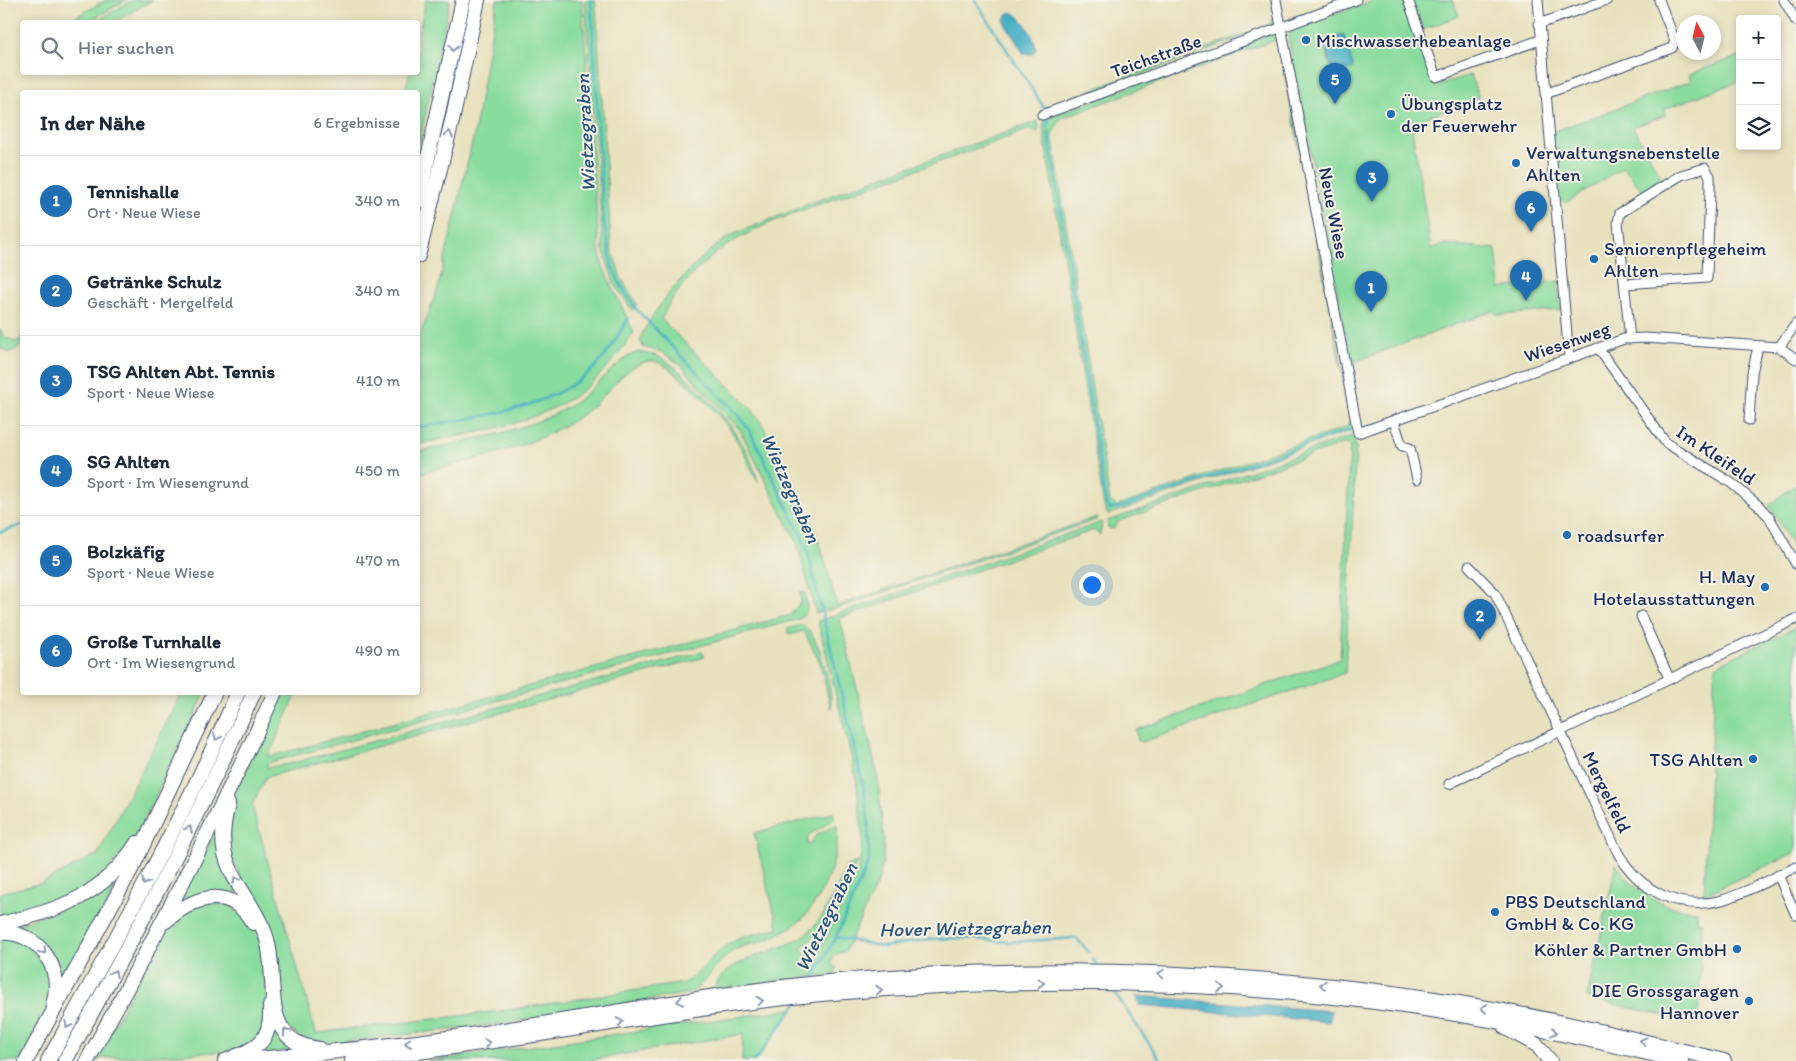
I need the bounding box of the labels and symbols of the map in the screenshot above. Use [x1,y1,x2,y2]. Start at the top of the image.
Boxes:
north arrow [1676,15,1721,60]
street label: Teichstraße [1108,29,1204,83]
place label: Mischwasserhebeanlage [1316,29,1511,52]
marker: Mischwasserhebeanlage [1300,34,1312,46]
one-way arrow [449,43,459,52]
pin: 5 [1319,63,1351,104]
water label: Wietzegraben [570,73,600,192]
place label: Übungsplatz der Feuerwehr [1401,92,1518,137]
marker: Übungsplatz der Feuerwehr [1385,108,1397,120]
one-way arrow [443,130,454,139]
place label: Verwaltungsnebenstelle Ahlten [1526,141,1720,186]
marker: Verwaltungsnebenstelle Ahlten [1510,157,1522,169]
pin: 3 [1356,161,1388,202]
street label: Neue Wiese [1314,165,1354,261]
pin: 6 [1515,191,1547,232]
place label: Seniorenpflegeheim Ahlten [1604,237,1766,282]
marker: Seniorenpflegeheim Ahlten [1588,253,1600,265]
pin: 4 [1510,260,1542,301]
pin: 1 [1355,271,1387,312]
street label: Wiesenweg [1521,316,1613,367]
street label: Im Kleifeld [1672,420,1760,490]
water label: Wietzegraben [756,429,826,547]
place label: roadsurfer [1577,524,1665,547]
marker: roadsurfer [1561,529,1573,541]
place label: H. May Hotelausstattungen [1593,565,1755,610]
your location [1079,572,1105,598]
marker: H. May Hotelausstattungen [1759,581,1771,593]
pin: 2 [1464,599,1496,640]
one-way arrow [213,732,223,741]
street label: Mergelfeld [1577,748,1637,837]
place label: TSG Ahlten [1650,748,1743,771]
marker: TSG Ahlten [1747,753,1759,765]
one-way arrow [183,825,193,834]
water label: Wietzegraben [789,858,863,975]
one-way arrow [233,876,243,885]
one-way arrow [141,877,151,886]
place label: PBS Deutschland GmbH & Co. KG [1505,890,1647,935]
marker: PBS Deutschland GmbH & Co. KG [1489,906,1501,918]
water label: Hover Wietzegraben [879,914,1052,941]
place label: Köhler & Partner GmbH [1534,938,1727,961]
marker: Köhler & Partner GmbH [1731,943,1743,955]
one-way arrow [37,946,46,955]
one-way arrow [1157,968,1165,979]
one-way arrow [108,969,118,978]
one-way arrow [1038,978,1045,988]
place label: DIE Grossgaragen Hannover [1591,979,1739,1024]
one-way arrow [1319,980,1327,991]
one-way arrow [1217,982,1225,993]
one-way arrow [875,984,883,995]
marker: DIE Grossgaragen Hannover [1743,995,1755,1007]
one-way arrow [676,996,684,1006]
one-way arrow [756,996,764,1007]
one-way arrow [1480,1003,1488,1013]
one-way arrow [616,1017,625,1027]
one-way arrow [64,1020,74,1029]
one-way arrow [1550,1027,1559,1037]
one-way arrow [283,1029,292,1038]
one-way arrow [1639,1036,1648,1047]
one-way arrow [404,1037,412,1048]
one-way arrow [483,1038,491,1049]

